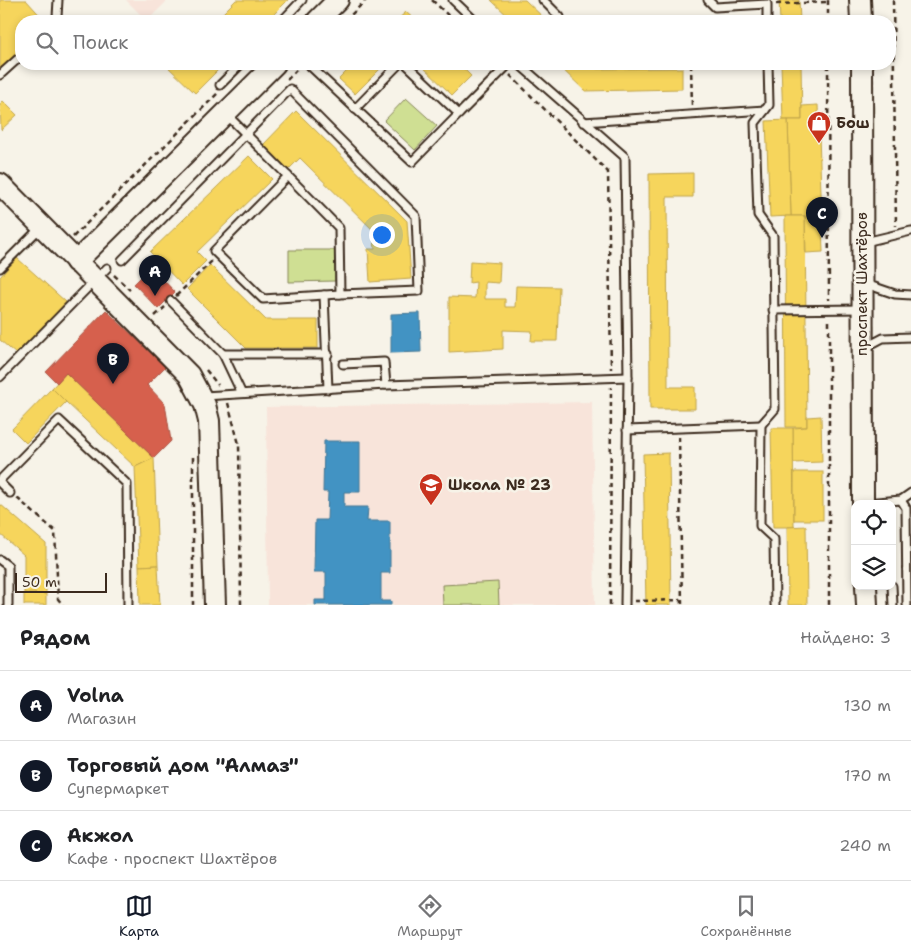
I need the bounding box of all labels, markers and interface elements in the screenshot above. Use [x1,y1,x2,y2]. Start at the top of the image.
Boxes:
search box [15,15,896,70]
icon: search [33,29,61,57]
text: Поиск [73,30,128,55]
shop icon: Бош [806,110,832,144]
place label: Бош [836,113,870,133]
pin: C [806,197,838,238]
street label: проспект Шахтёров [852,212,872,356]
your location [369,222,395,248]
pin: A [139,255,171,296]
pin: B [97,343,129,384]
school or university icon: Школа № 23 [418,472,444,506]
place label: Школа № 23 [448,475,551,495]
map controls [851,500,896,590]
button: locate [851,500,896,545]
button: layers [851,545,896,590]
scale bar [15,570,108,593]
text: 50 m [22,573,57,591]
text: Рядом [20,624,90,652]
text: Найдено: 3 [800,627,891,648]
text: Volna [67,683,124,708]
text: A [30,695,42,716]
text: 130 m [844,695,891,716]
text: Магазин [67,708,136,729]
text: Торговый дом "Алмаз" [67,753,299,778]
text: B [31,765,41,786]
text: 170 m [844,765,891,786]
text: Супермаркет [67,778,169,799]
text: Акжол [67,823,133,848]
text: C [31,835,41,856]
text: 240 m [839,835,891,856]
text: Кафе · проспект Шахтёров [67,848,277,869]
tab: Карта [119,892,159,940]
tab: Маршрут [397,892,462,940]
tab: Сохранённые [701,892,792,940]

